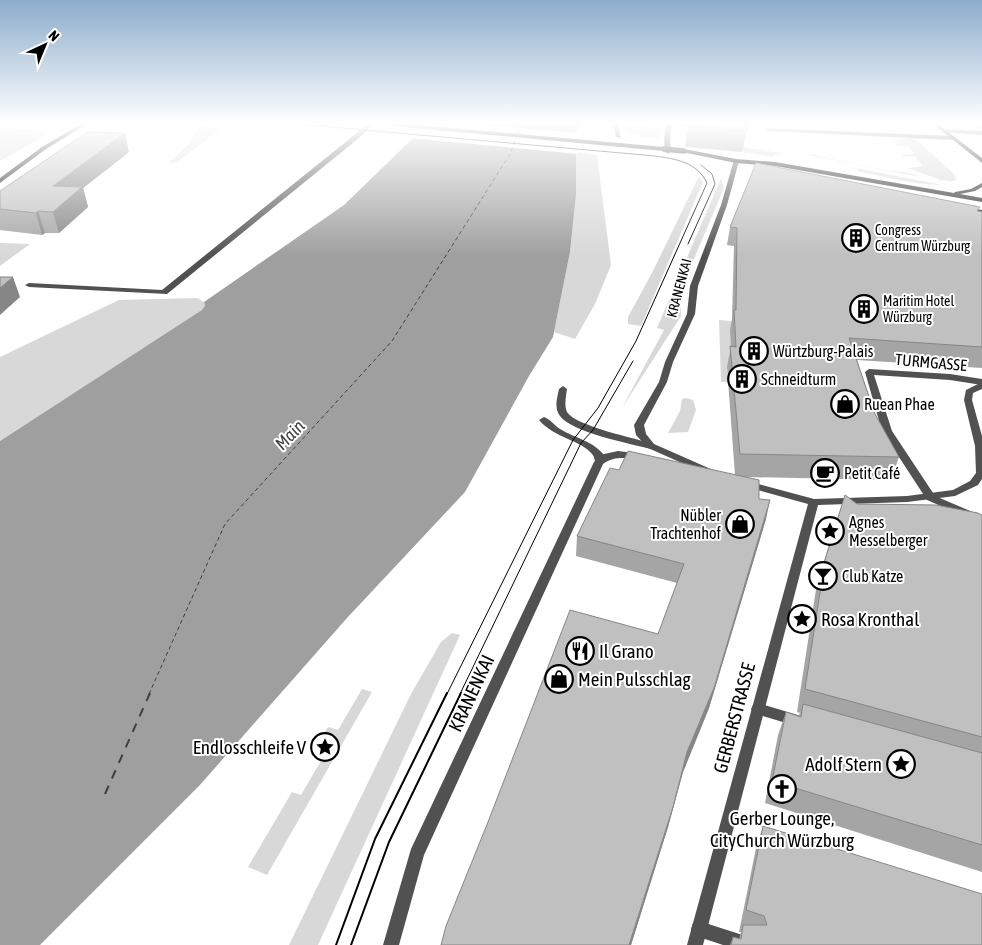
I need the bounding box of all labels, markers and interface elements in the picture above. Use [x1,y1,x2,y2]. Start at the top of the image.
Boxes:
north arrow [20,20,70,70]
text: N [46,27,63,44]
place label: Congress Centrum Würzburg [875,222,970,254]
building icon: Congress Centrum Würzburg [841,223,871,253]
street label: KRANENKAI [663,257,695,319]
place label: Maritim Hotel Würzburg [883,293,954,325]
building icon: Maritim Hotel Würzburg [849,294,879,324]
building icon: Würtzburg-Palais [739,336,769,366]
place label: Würtzburg-Palais [773,342,874,361]
street label: TURMGASSE [894,350,968,374]
building icon: Schneidturm [727,364,757,394]
place label: Schneidturm [761,370,836,388]
shop icon: Ruean Phae [830,389,860,419]
place label: Ruean Phae [864,395,935,413]
water label: Main [271,415,309,454]
cafe icon: Petit Café [810,458,840,488]
place label: Petit Café [844,464,900,482]
place label: Nübler Trachtenhof [650,506,722,542]
shop icon: Nübler Trachtenhof [725,509,755,539]
place label: Agnes Messelberger [849,513,928,550]
place icon: Agnes Messelberger [815,516,845,546]
bar icon: Club Katze [808,561,838,591]
place label: Club Katze [842,567,903,585]
place icon: Rosa Kronthal [787,604,817,634]
place label: Rosa Kronthal [821,608,919,630]
restaurant icon: Il Grano [565,636,595,666]
place label: Il Grano [599,640,654,662]
street label: KRANENKAI [444,651,498,735]
street label: GERBERSTRASSE [709,660,759,776]
shop icon: Mein Pulsschlag [544,664,574,694]
place label: Mein Pulsschlag [578,668,692,690]
place icon: Endlosschleife V [310,732,340,762]
place label: Endlosschleife V [193,736,307,758]
place icon: Adolf Stern [886,749,916,779]
place label: Adolf Stern [805,753,882,775]
church icon: Gerber Lounge, CityChurch Würzburg [767,774,797,804]
place label: Gerber Lounge, CityChurch Würzburg [710,807,855,851]

